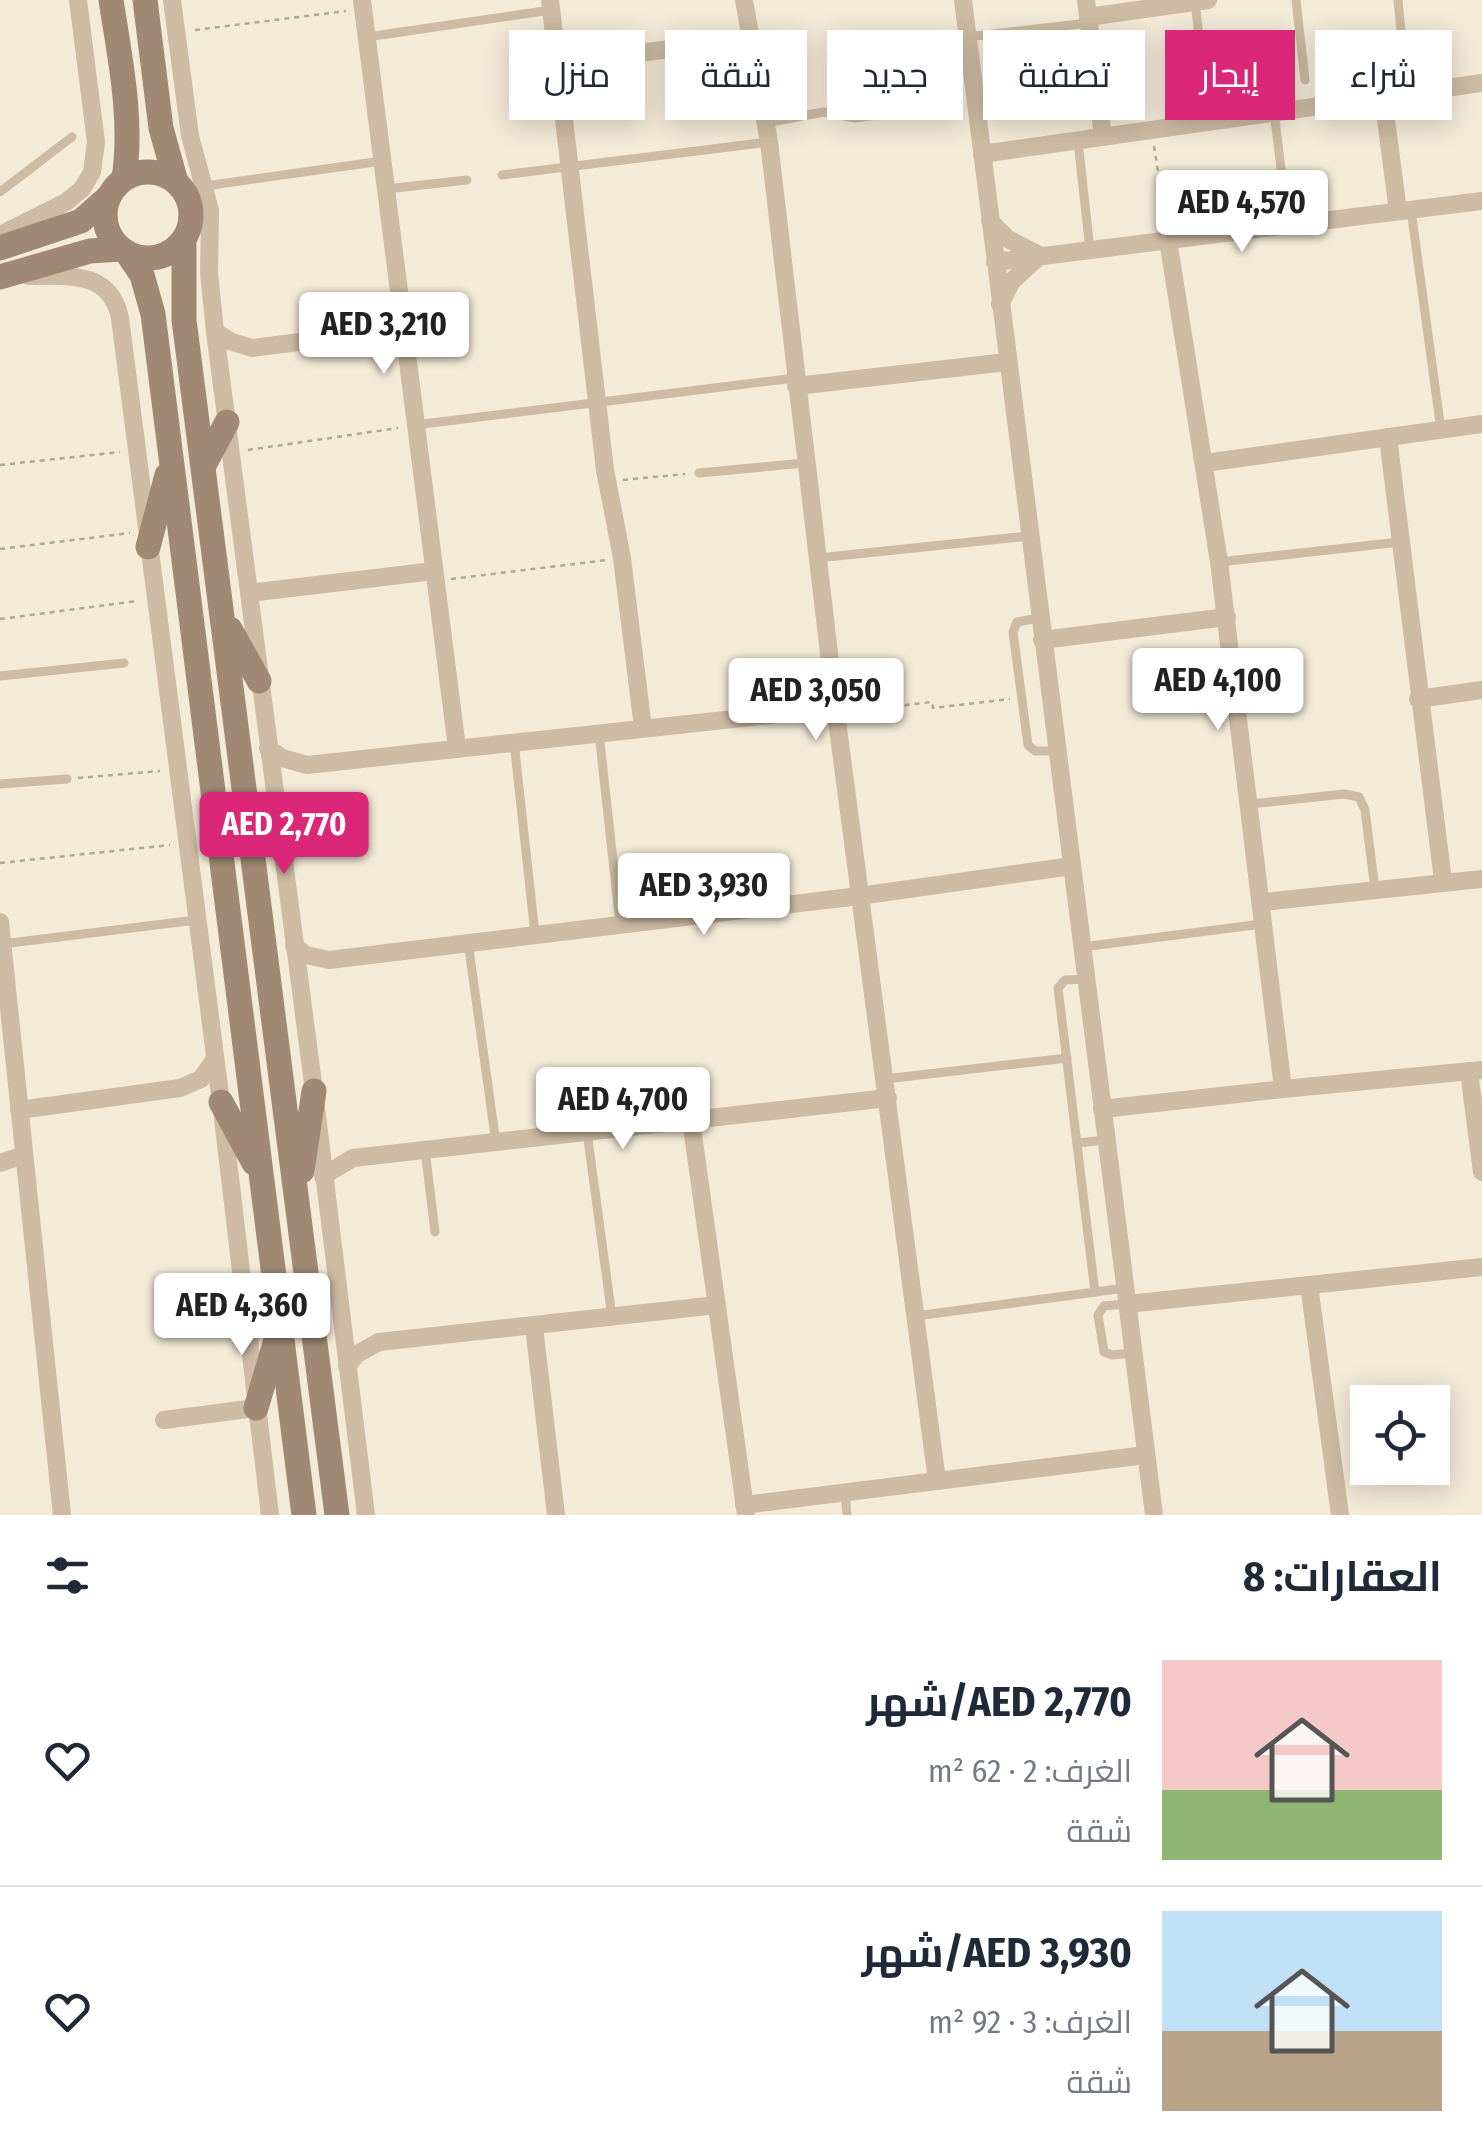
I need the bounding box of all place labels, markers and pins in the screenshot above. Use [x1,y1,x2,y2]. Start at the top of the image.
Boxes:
pin: AED 4,570 [1128,170,1356,255]
pin: AED 3,210 [270,292,498,377]
pin: AED 4,100 [1104,648,1332,733]
pin: AED 3,050 [702,658,930,743]
pin: AED 2,770 [170,792,398,877]
pin: AED 3,930 [590,853,818,938]
pin: AED 4,700 [509,1067,737,1152]
pin: AED 4,360 [128,1273,356,1358]

